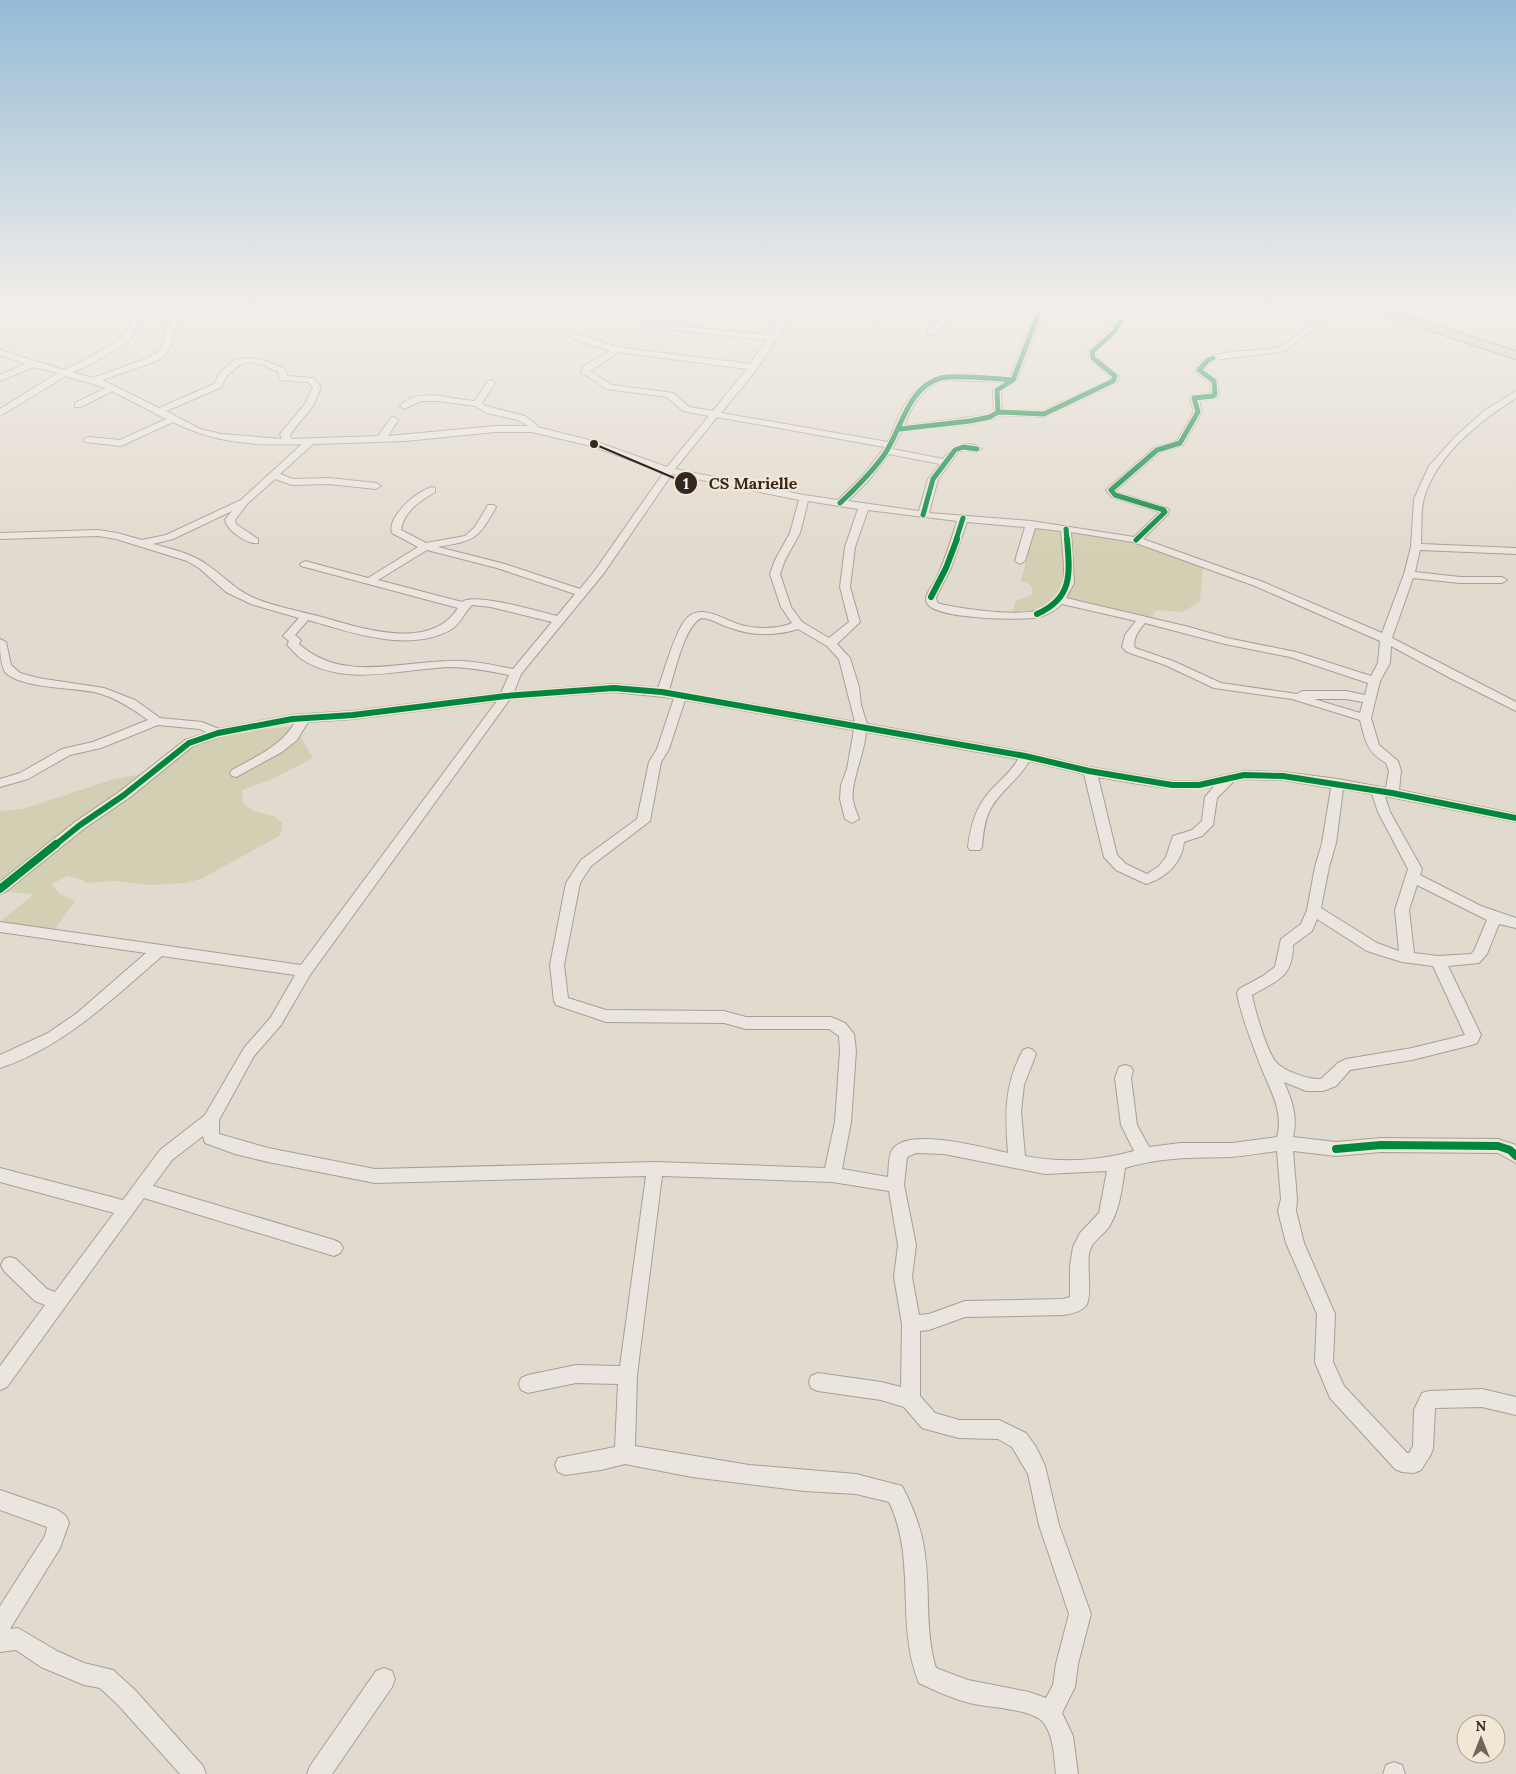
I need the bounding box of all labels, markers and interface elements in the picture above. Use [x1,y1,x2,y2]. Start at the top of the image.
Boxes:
callout: CS Marielle [673,468,807,499]
text: CS Marielle [709,473,798,493]
text: 1 [683,474,689,493]
north arrow [1456,1714,1506,1764]
text: N [1476,1717,1487,1735]

